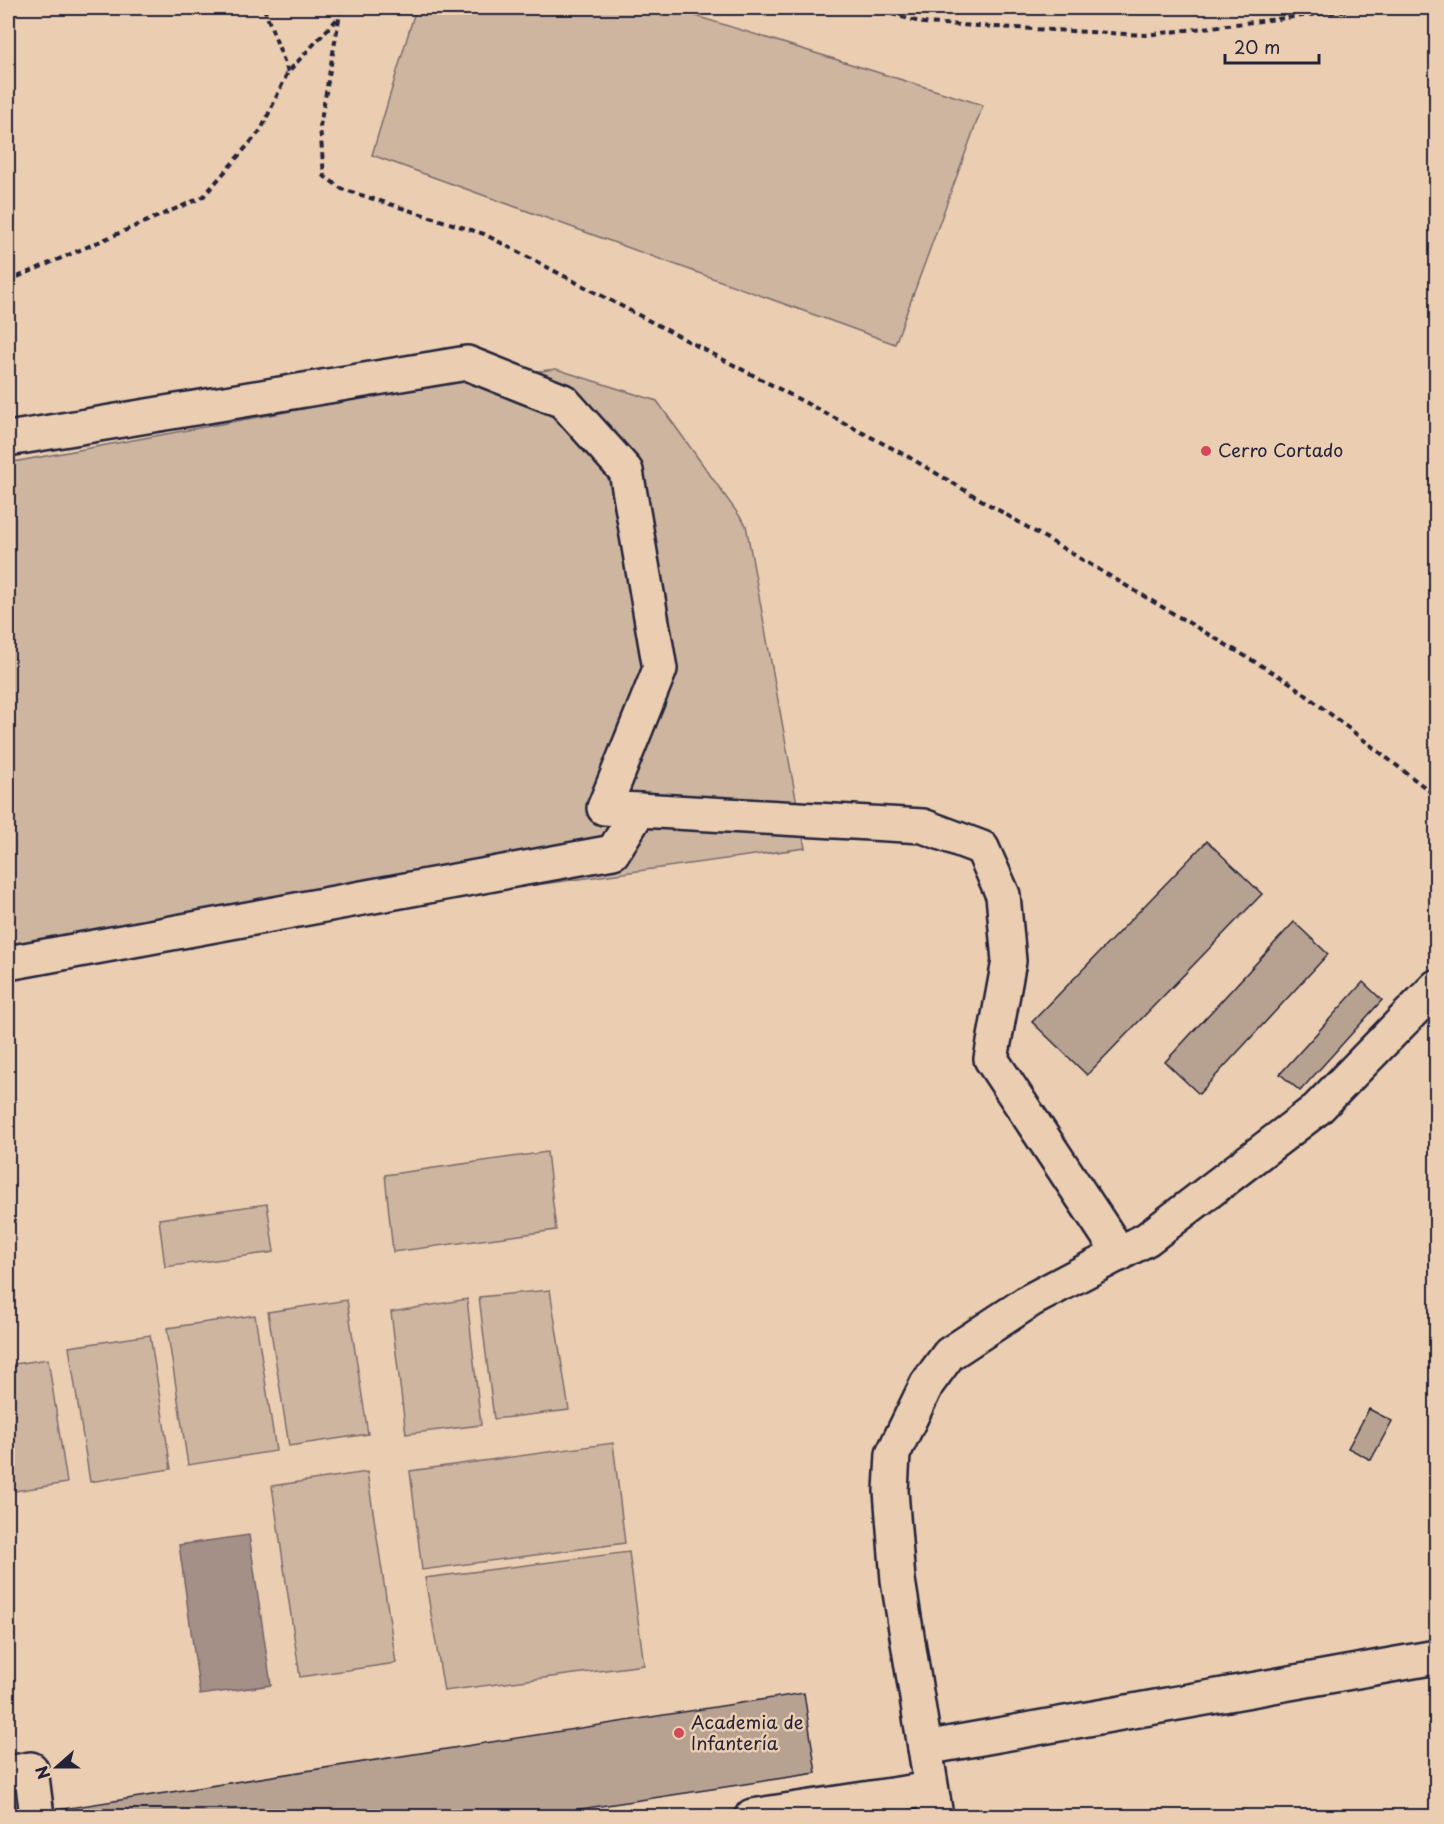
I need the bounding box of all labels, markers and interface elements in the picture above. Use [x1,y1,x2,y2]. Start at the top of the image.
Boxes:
scale bar [1225,27,1320,65]
text: 20 m [1234,33,1280,60]
place label: Cerro Cortado [1218,436,1343,463]
marker: Cerro Cortado [1199,444,1213,458]
place label: Academia de Infantería [691,1708,804,1756]
marker: Academia de Infantería [672,1726,686,1740]
north arrow [27,1737,87,1797]
text: N [29,1763,56,1783]

